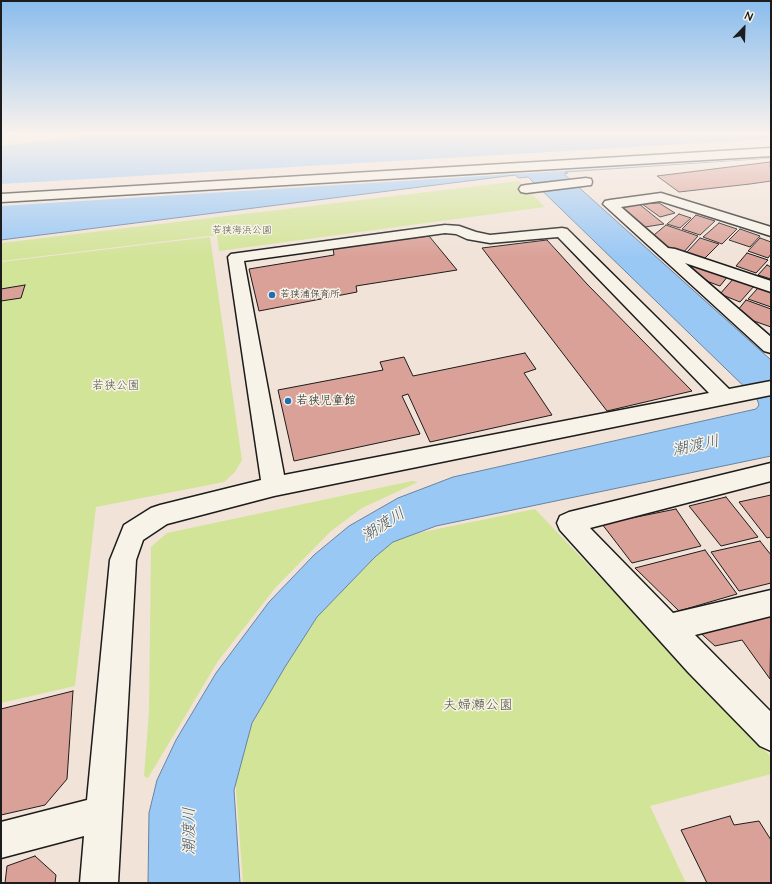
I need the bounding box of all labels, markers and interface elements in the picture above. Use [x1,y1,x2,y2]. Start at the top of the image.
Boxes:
north arrow [724,8,764,48]
text: N [743,8,755,25]
park label: 若狭海浜公園 [212,225,272,237]
place label: 若狭浦保育所 [280,289,340,301]
marker: 若狭浦保育所 [267,290,277,300]
park label: 若狭公園 [92,379,140,393]
place label: 若狭児童館 [296,394,356,408]
marker: 若狭児童館 [283,396,293,406]
water label: 潮渡川 [671,433,721,461]
water label: 潮渡川 [359,505,409,547]
park label: 夫婦瀬公園 [443,698,513,714]
water label: 潮渡川 [181,807,201,855]

